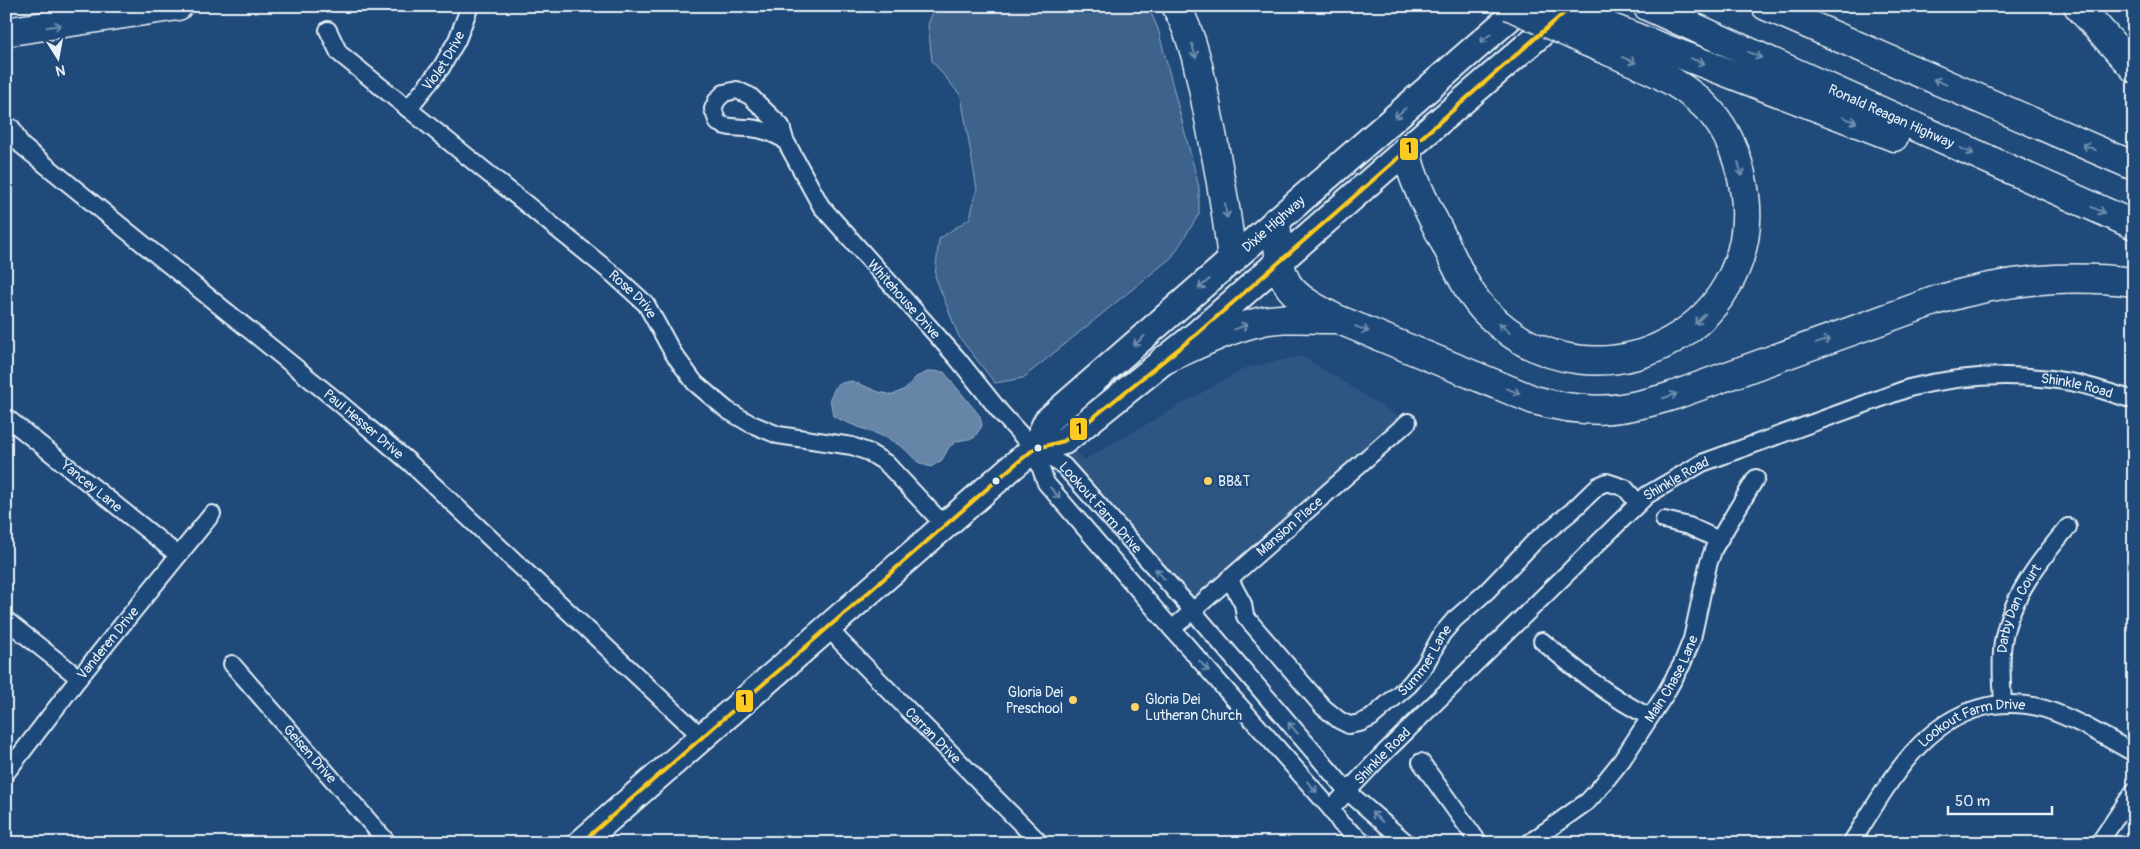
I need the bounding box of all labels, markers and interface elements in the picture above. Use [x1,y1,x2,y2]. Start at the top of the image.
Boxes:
one-way arrow [46,20,62,30]
street label: Violet Drive [418,29,469,94]
north arrow [32,32,82,82]
one-way arrow [1480,32,1493,44]
one-way arrow [1190,43,1199,59]
one-way arrow [1748,51,1763,61]
one-way arrow [1621,56,1636,66]
one-way arrow [1691,58,1706,67]
text: N [54,61,67,80]
one-way arrow [1933,76,1948,86]
street label: Ronald Reagan Highway [1826,81,1957,152]
one-way arrow [1394,108,1407,119]
one-way arrow [1842,116,1857,125]
line badge: 1 [1399,137,1419,161]
text: 1 [1406,140,1412,157]
one-way arrow [2082,141,2097,151]
one-way arrow [1959,147,1974,157]
one-way arrow [1736,161,1745,177]
street label: Dixie Highway [1239,192,1308,256]
one-way arrow [1221,202,1231,218]
one-way arrow [2090,205,2105,215]
street label: Whitehouse Drive [864,256,944,343]
street label: Rose Drive [605,267,660,321]
one-way arrow [1197,278,1210,290]
one-way arrow [1694,312,1706,325]
one-way arrow [1233,322,1248,331]
one-way arrow [1498,323,1511,334]
one-way arrow [1354,325,1369,335]
one-way arrow [1132,335,1145,347]
one-way arrow [1815,336,1831,345]
street label: Shinkle Road [2040,370,2115,402]
street label: Paul Hesser Drive [320,386,407,463]
one-way arrow [1505,387,1520,397]
one-way arrow [1662,391,1678,400]
line badge: 1 [1069,417,1088,441]
text: 1 [1076,421,1082,438]
unlabelled marker [1033,443,1043,453]
street label: Shinkle Road [1640,453,1711,504]
street label: Yancey Lane [57,456,126,516]
street label: Lookout Farm Drive [1055,458,1145,557]
place label: BB&T [1218,473,1251,490]
marker: BB&T [1202,475,1214,487]
unlabelled marker [991,476,1001,486]
one-way arrow [1049,486,1060,499]
street label: Mansion Place [1253,493,1326,560]
street label: Darby Dan Court [1994,560,2045,654]
one-way arrow [1154,568,1166,581]
street label: Vanderen Drive [73,603,142,683]
street label: Summer Lane [1394,621,1455,700]
street label: Main Chase Lane [1641,634,1702,726]
one-way arrow [1198,659,1210,672]
place label: Gloria Dei Preschool [1006,684,1064,717]
line badge: 1 [735,689,754,713]
place label: Gloria Dei Lutheran Church [1145,691,1242,724]
text: 1 [741,692,747,709]
marker: Gloria Dei Preschool [1067,694,1079,706]
street label: Lookout Farm Drive [1915,696,2026,751]
marker: Gloria Dei Lutheran Church [1129,701,1141,713]
street label: Carran Drive [901,704,964,767]
street label: Geisen Drive [280,721,340,787]
one-way arrow [1288,722,1299,735]
street label: Shinkle Road [1351,724,1414,788]
one-way arrow [1306,781,1318,794]
scale bar [1948,784,2051,816]
text: 50 m [1955,792,1990,811]
one-way arrow [1371,811,1384,822]

